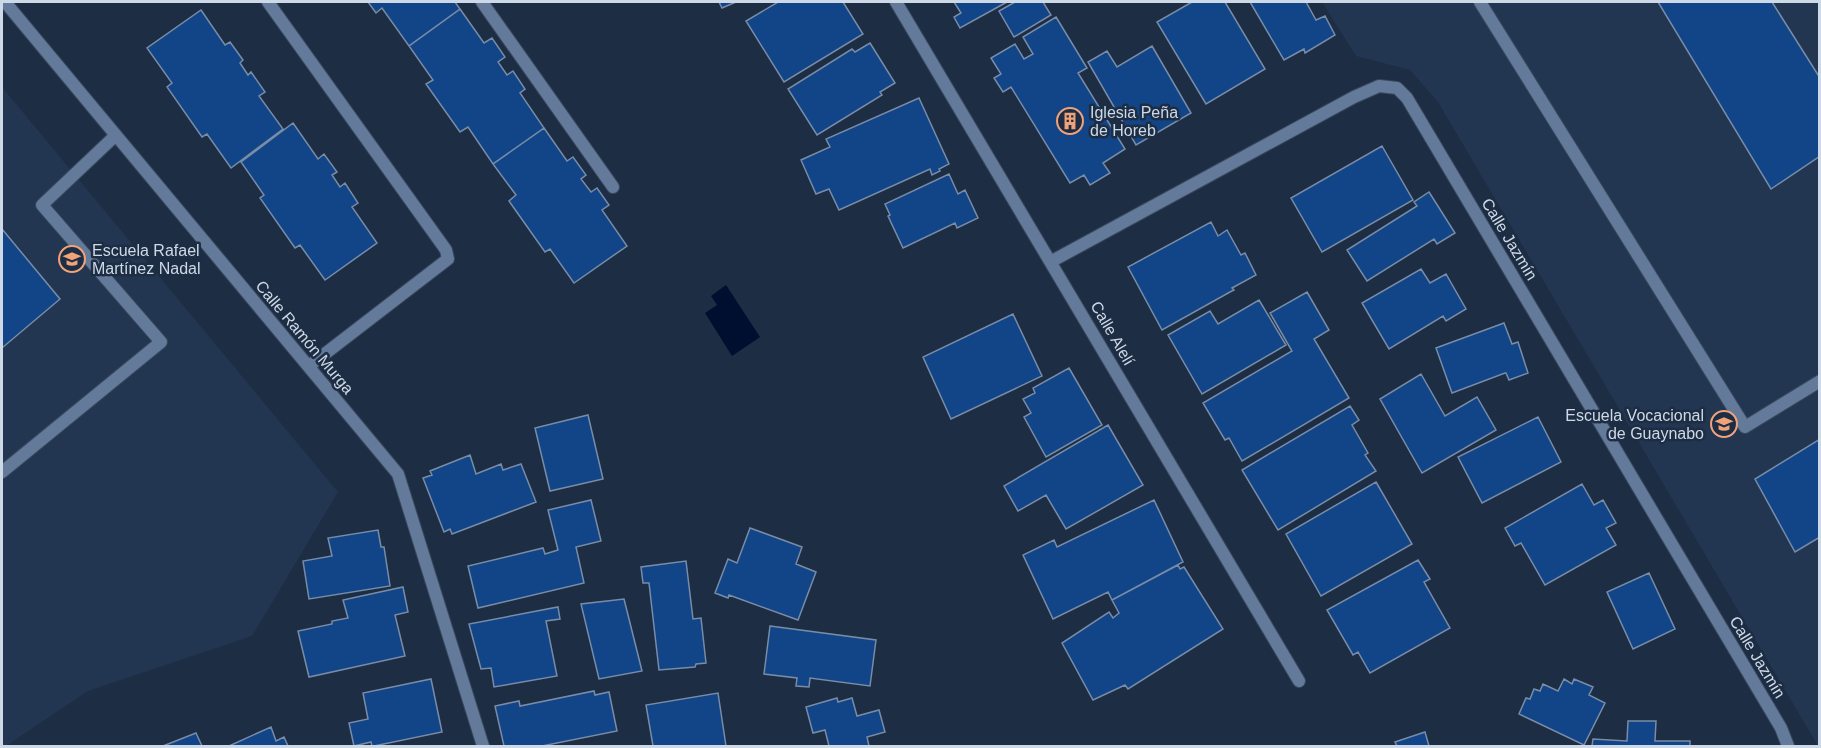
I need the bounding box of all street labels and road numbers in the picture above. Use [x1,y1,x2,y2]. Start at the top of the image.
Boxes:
street label: Calle Jazmín [1478,195,1541,283]
street label: Calle Ramón Murga [252,277,357,397]
street label: Calle Alelí [1087,298,1138,369]
street label: Calle Jazmín [1726,613,1789,701]

